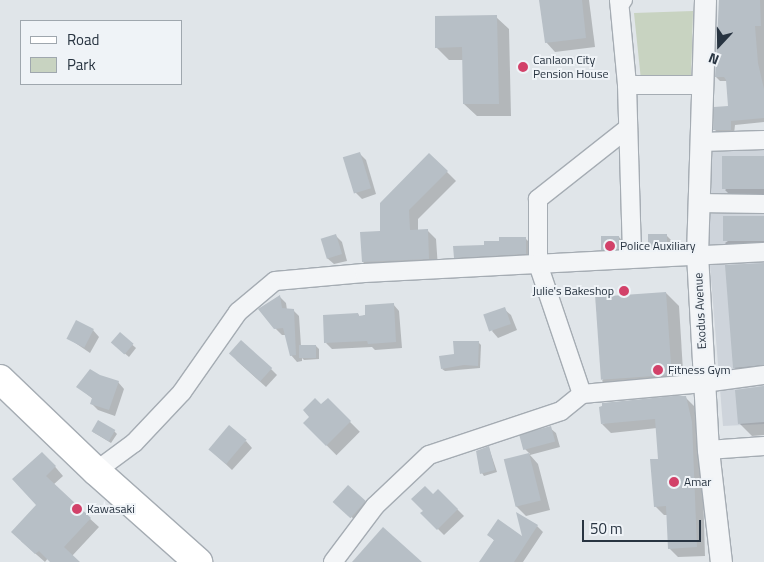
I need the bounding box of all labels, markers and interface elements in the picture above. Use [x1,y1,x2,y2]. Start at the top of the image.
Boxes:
legend [20,20,182,85]
north arrow [694,20,744,70]
text: Road [67,28,99,51]
text: N [705,48,722,71]
text: Park [67,53,96,76]
place label: Canlaon City Pension House [533,53,609,81]
marker: Canlaon City Pension House [517,61,529,73]
place label: Police Auxiliary [620,239,696,253]
marker: Police Auxiliary [604,240,616,252]
street label: Exodus Avenue [691,272,709,350]
place label: Julie's Bakeshop [532,284,614,298]
marker: Julie's Bakeshop [618,285,630,297]
place label: Fitness Gym [668,363,731,377]
marker: Fitness Gym [652,364,664,376]
place label: Amar [684,475,711,489]
marker: Amar [668,476,680,488]
place label: Kawasaki [87,502,135,516]
marker: Kawasaki [71,503,83,515]
scale bar [584,510,703,542]
text: 50 m [590,517,623,540]

